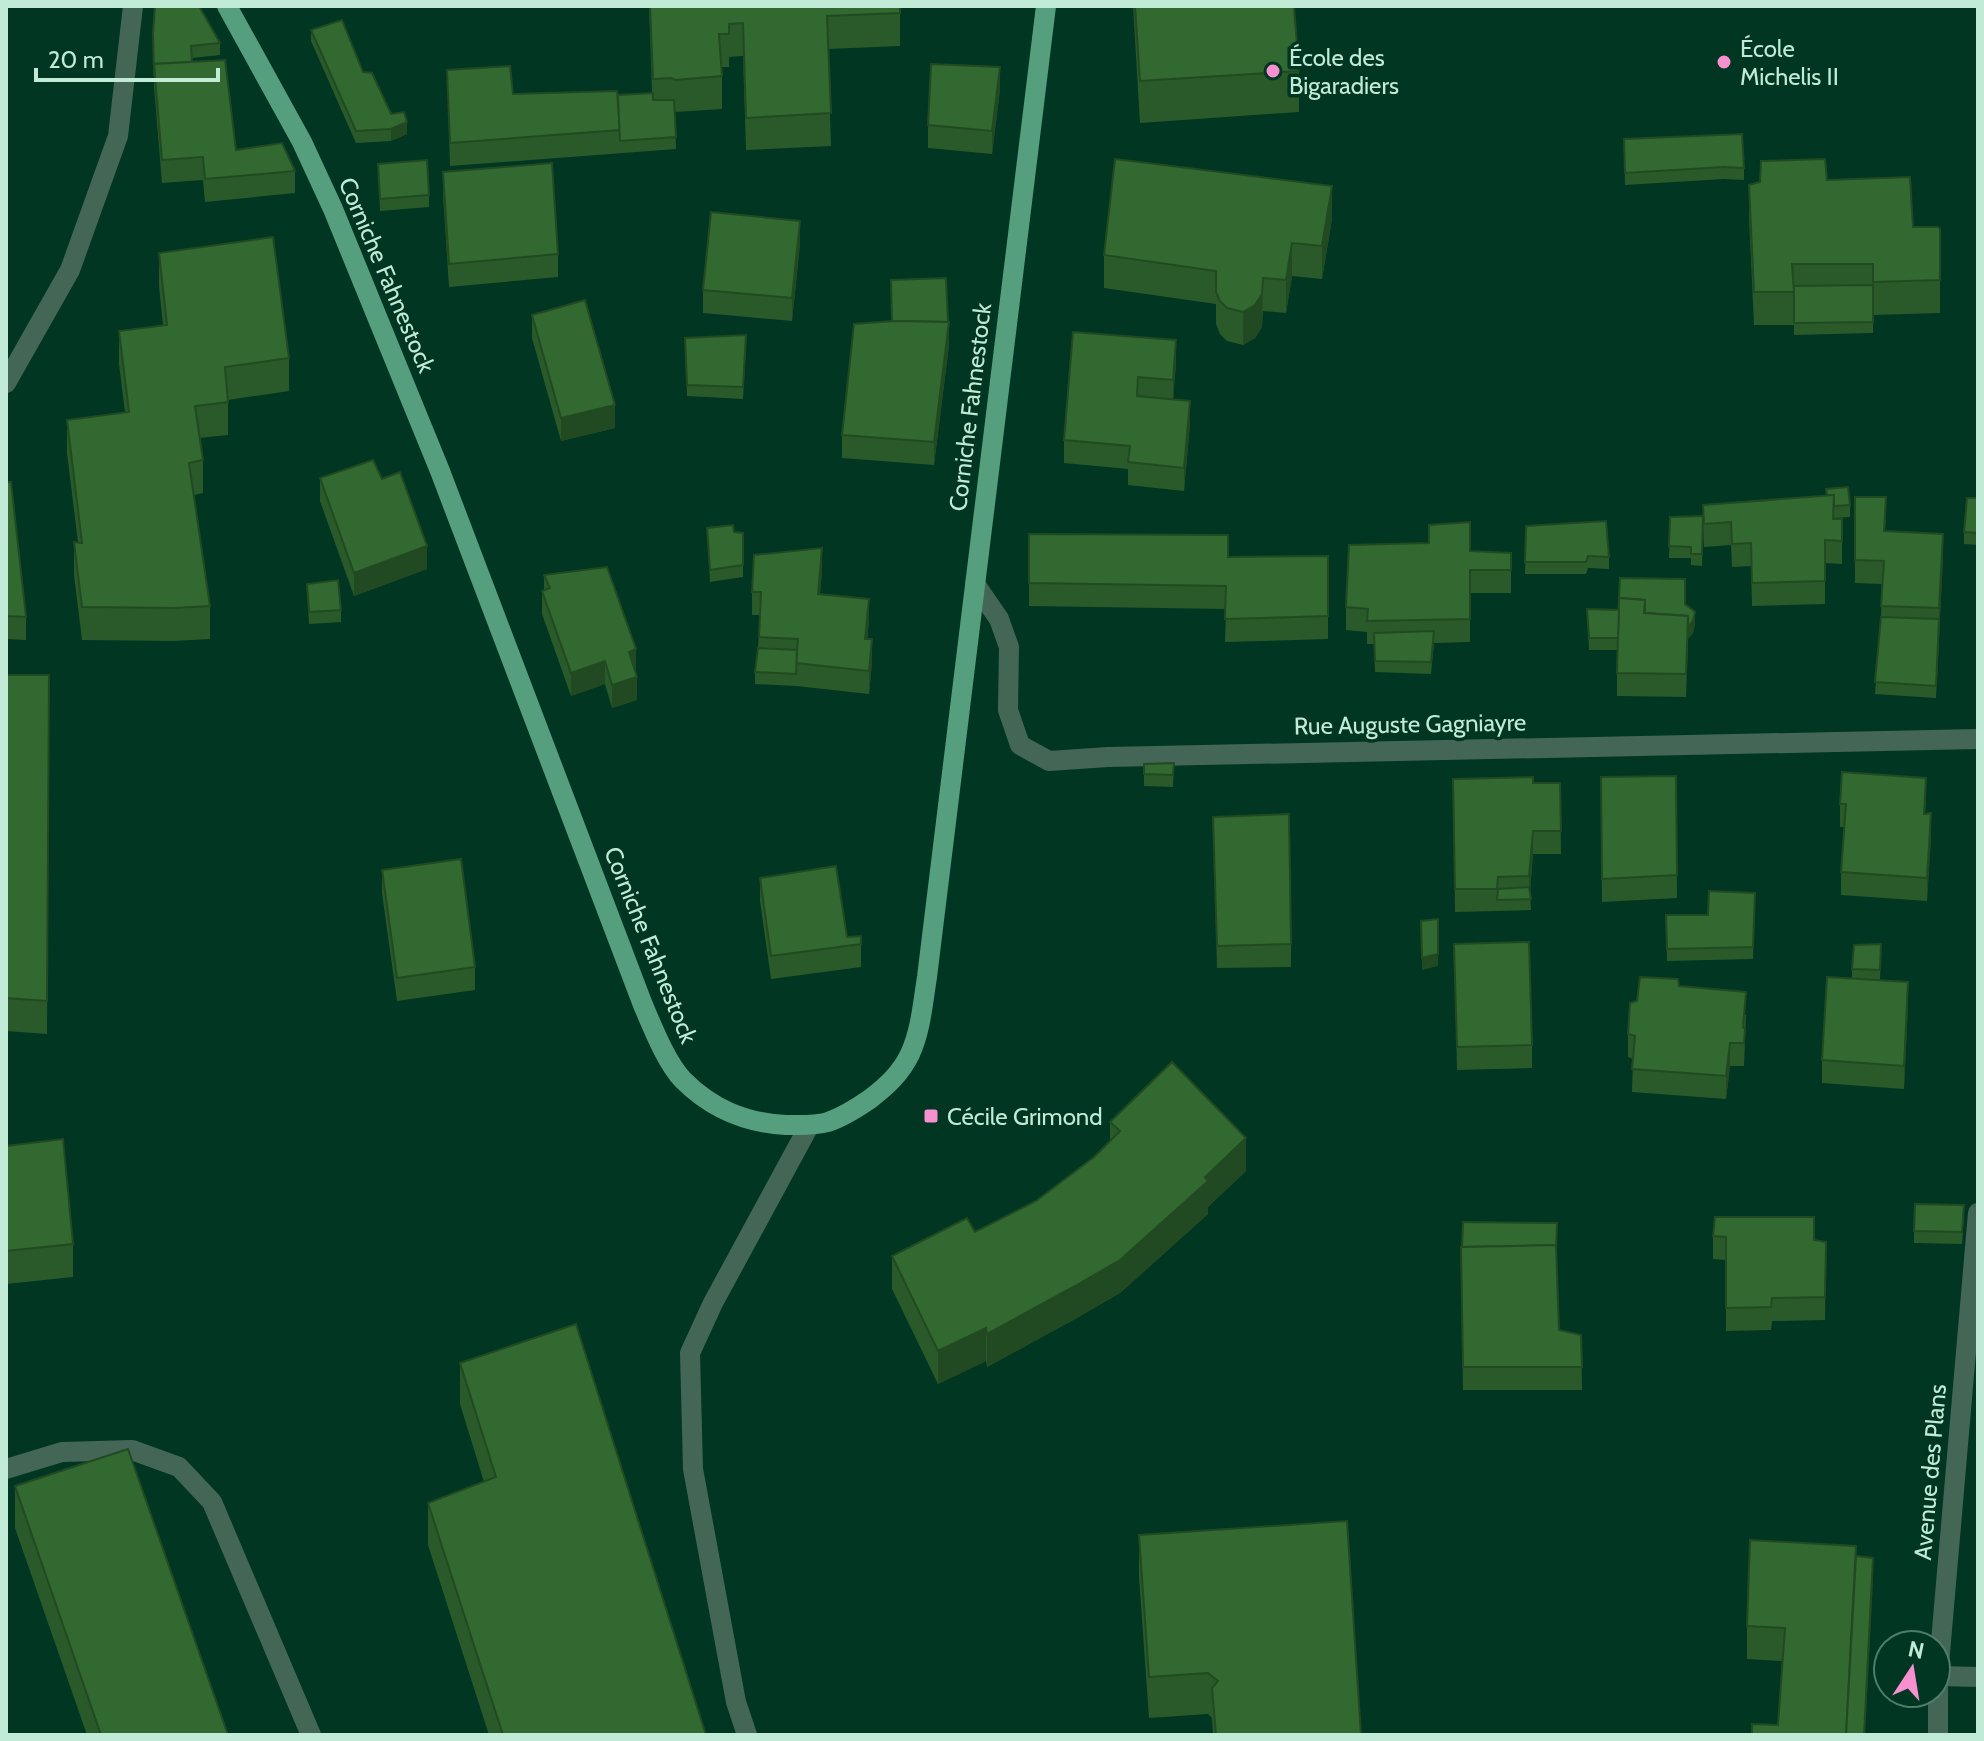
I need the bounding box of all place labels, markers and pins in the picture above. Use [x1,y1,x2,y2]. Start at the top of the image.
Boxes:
place label: École Michelis II [1740,34,1839,91]
place label: École des Bigaradiers [1289,43,1399,100]
marker: École Michelis II [1715,53,1733,71]
marker: École des Bigaradiers [1264,62,1282,80]
place label: Cécile Grimond [947,1102,1103,1131]
marker: Cécile Grimond [922,1107,940,1125]

